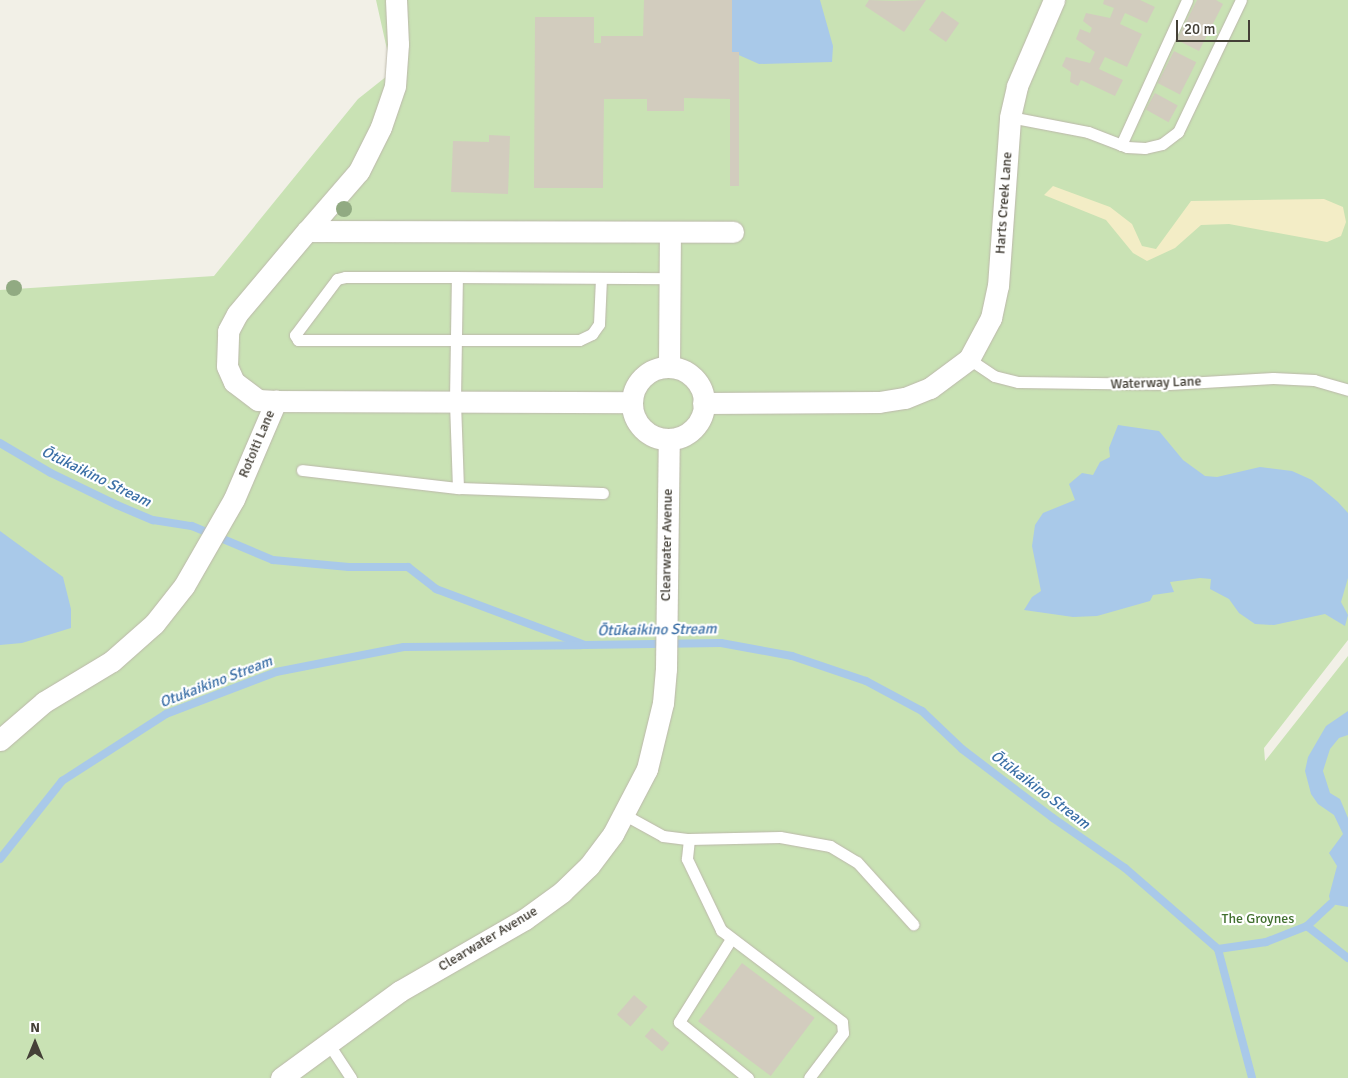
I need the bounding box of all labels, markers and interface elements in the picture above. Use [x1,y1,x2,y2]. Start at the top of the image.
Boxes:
scale bar [1178,10,1252,42]
text: 20 m [1184,20,1215,38]
street label: Harts Creek Lane [992,151,1016,255]
street label: Waterway Lane [1110,373,1202,393]
street label: Rotoiti Lane [235,408,279,480]
water label: Ōtūkaikino Stream [38,443,154,511]
street label: Clearwater Avenue [658,489,676,601]
water label: Ōtūkaikino Stream [597,620,717,640]
water label: Otukaikino Stream [157,652,275,712]
water label: Ōtūkaikino Stream [987,747,1093,833]
street label: Clearwater Avenue [435,903,541,975]
park label: The Groynes [1222,911,1294,927]
north arrow [10,1018,60,1068]
text: N [30,1019,40,1036]

